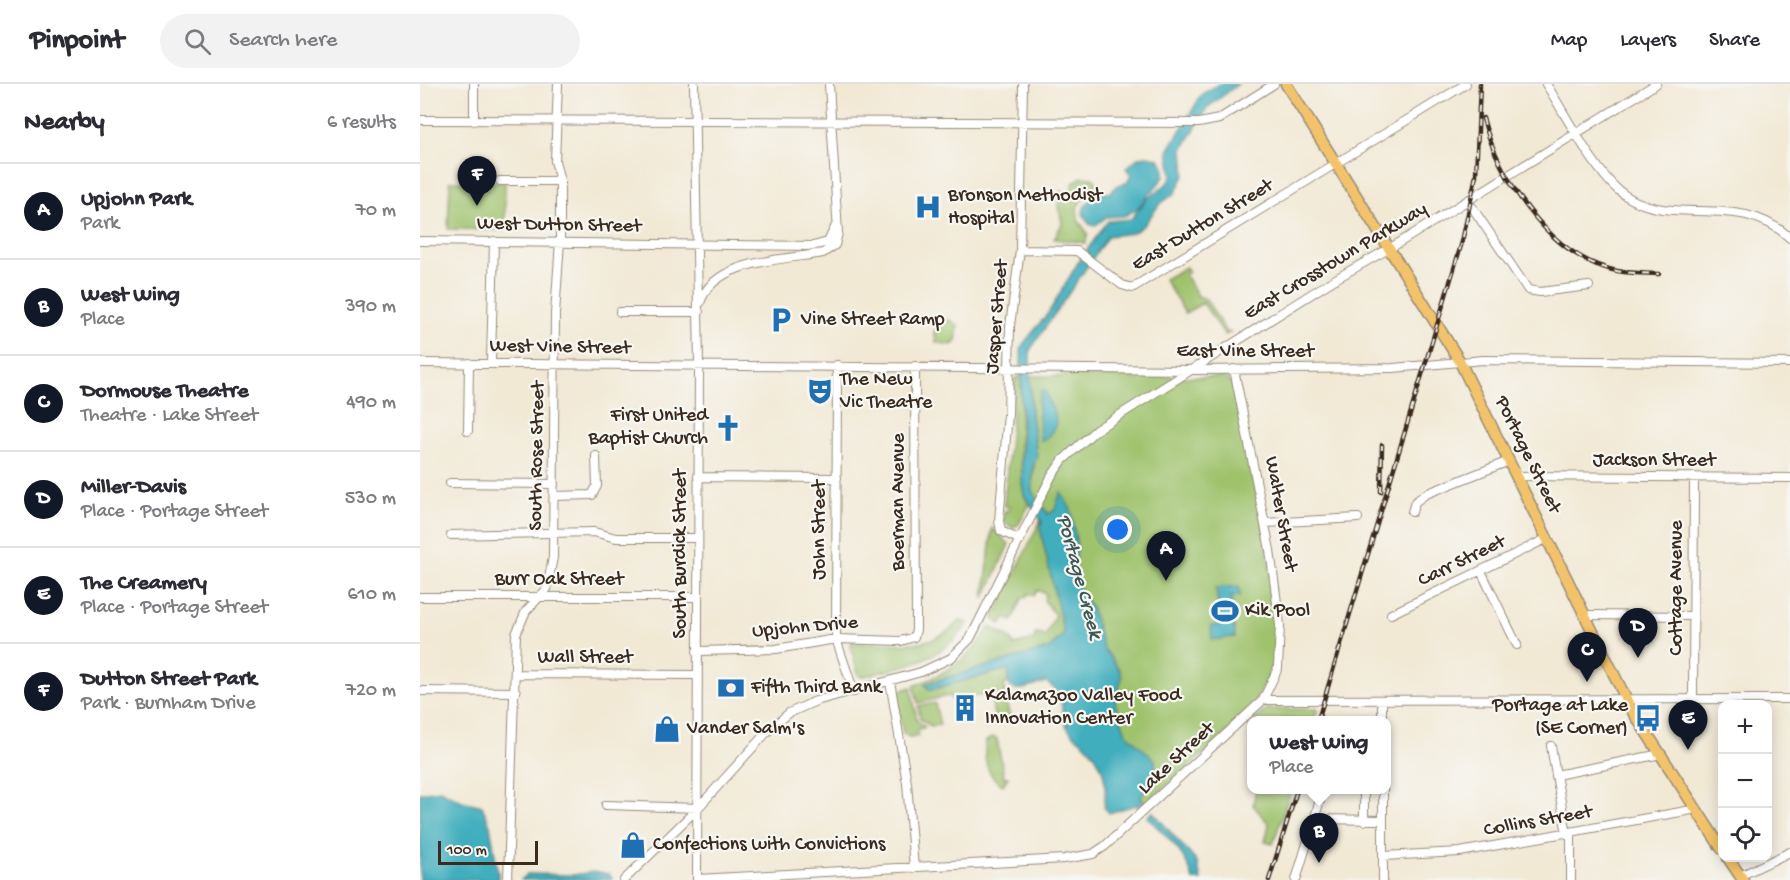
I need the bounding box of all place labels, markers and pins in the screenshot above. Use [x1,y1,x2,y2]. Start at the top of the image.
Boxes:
pin: F [458,156,496,206]
place label: Bronson Methodist Hospital [947,185,1104,231]
hospital icon: Bronson Methodist Hospital [913,192,943,222]
parking icon: Vine Street Ramp [766,305,796,335]
place label: Vine Street Ramp [800,309,945,332]
place label: The New Vic Theatre [839,369,933,415]
theatre icon: The New Vic Theatre [805,376,835,406]
place label: First United Baptist Church [587,405,710,451]
church icon: First United Baptist Church [713,413,743,443]
pin: A [1146,532,1186,581]
sports icon: Kik Pool [1210,596,1240,626]
place label: Kik Pool [1245,600,1310,623]
pin: D [1618,608,1658,658]
pin: C [1568,632,1606,682]
bank icon: Fifth Third Bank [716,673,746,703]
place label: Fifth Third Bank [750,677,883,700]
place label: Kalamazoo Valley Food Innovation Center [985,685,1183,731]
building icon: Kalamazoo Valley Food Innovation Center [950,693,980,723]
place label: Portage at Lake (SE Corner) [1491,695,1629,741]
pin: E [1668,700,1708,750]
bus stop icon: Portage at Lake (SE Corner) [1633,703,1663,733]
shop icon: Vander Salm's [652,714,682,744]
place label: Vander Salm's [686,718,805,741]
pin: B [1300,814,1338,863]
shop icon: Confections with Convictions [618,830,648,860]
place label: Confections with Convictions [653,834,886,857]

